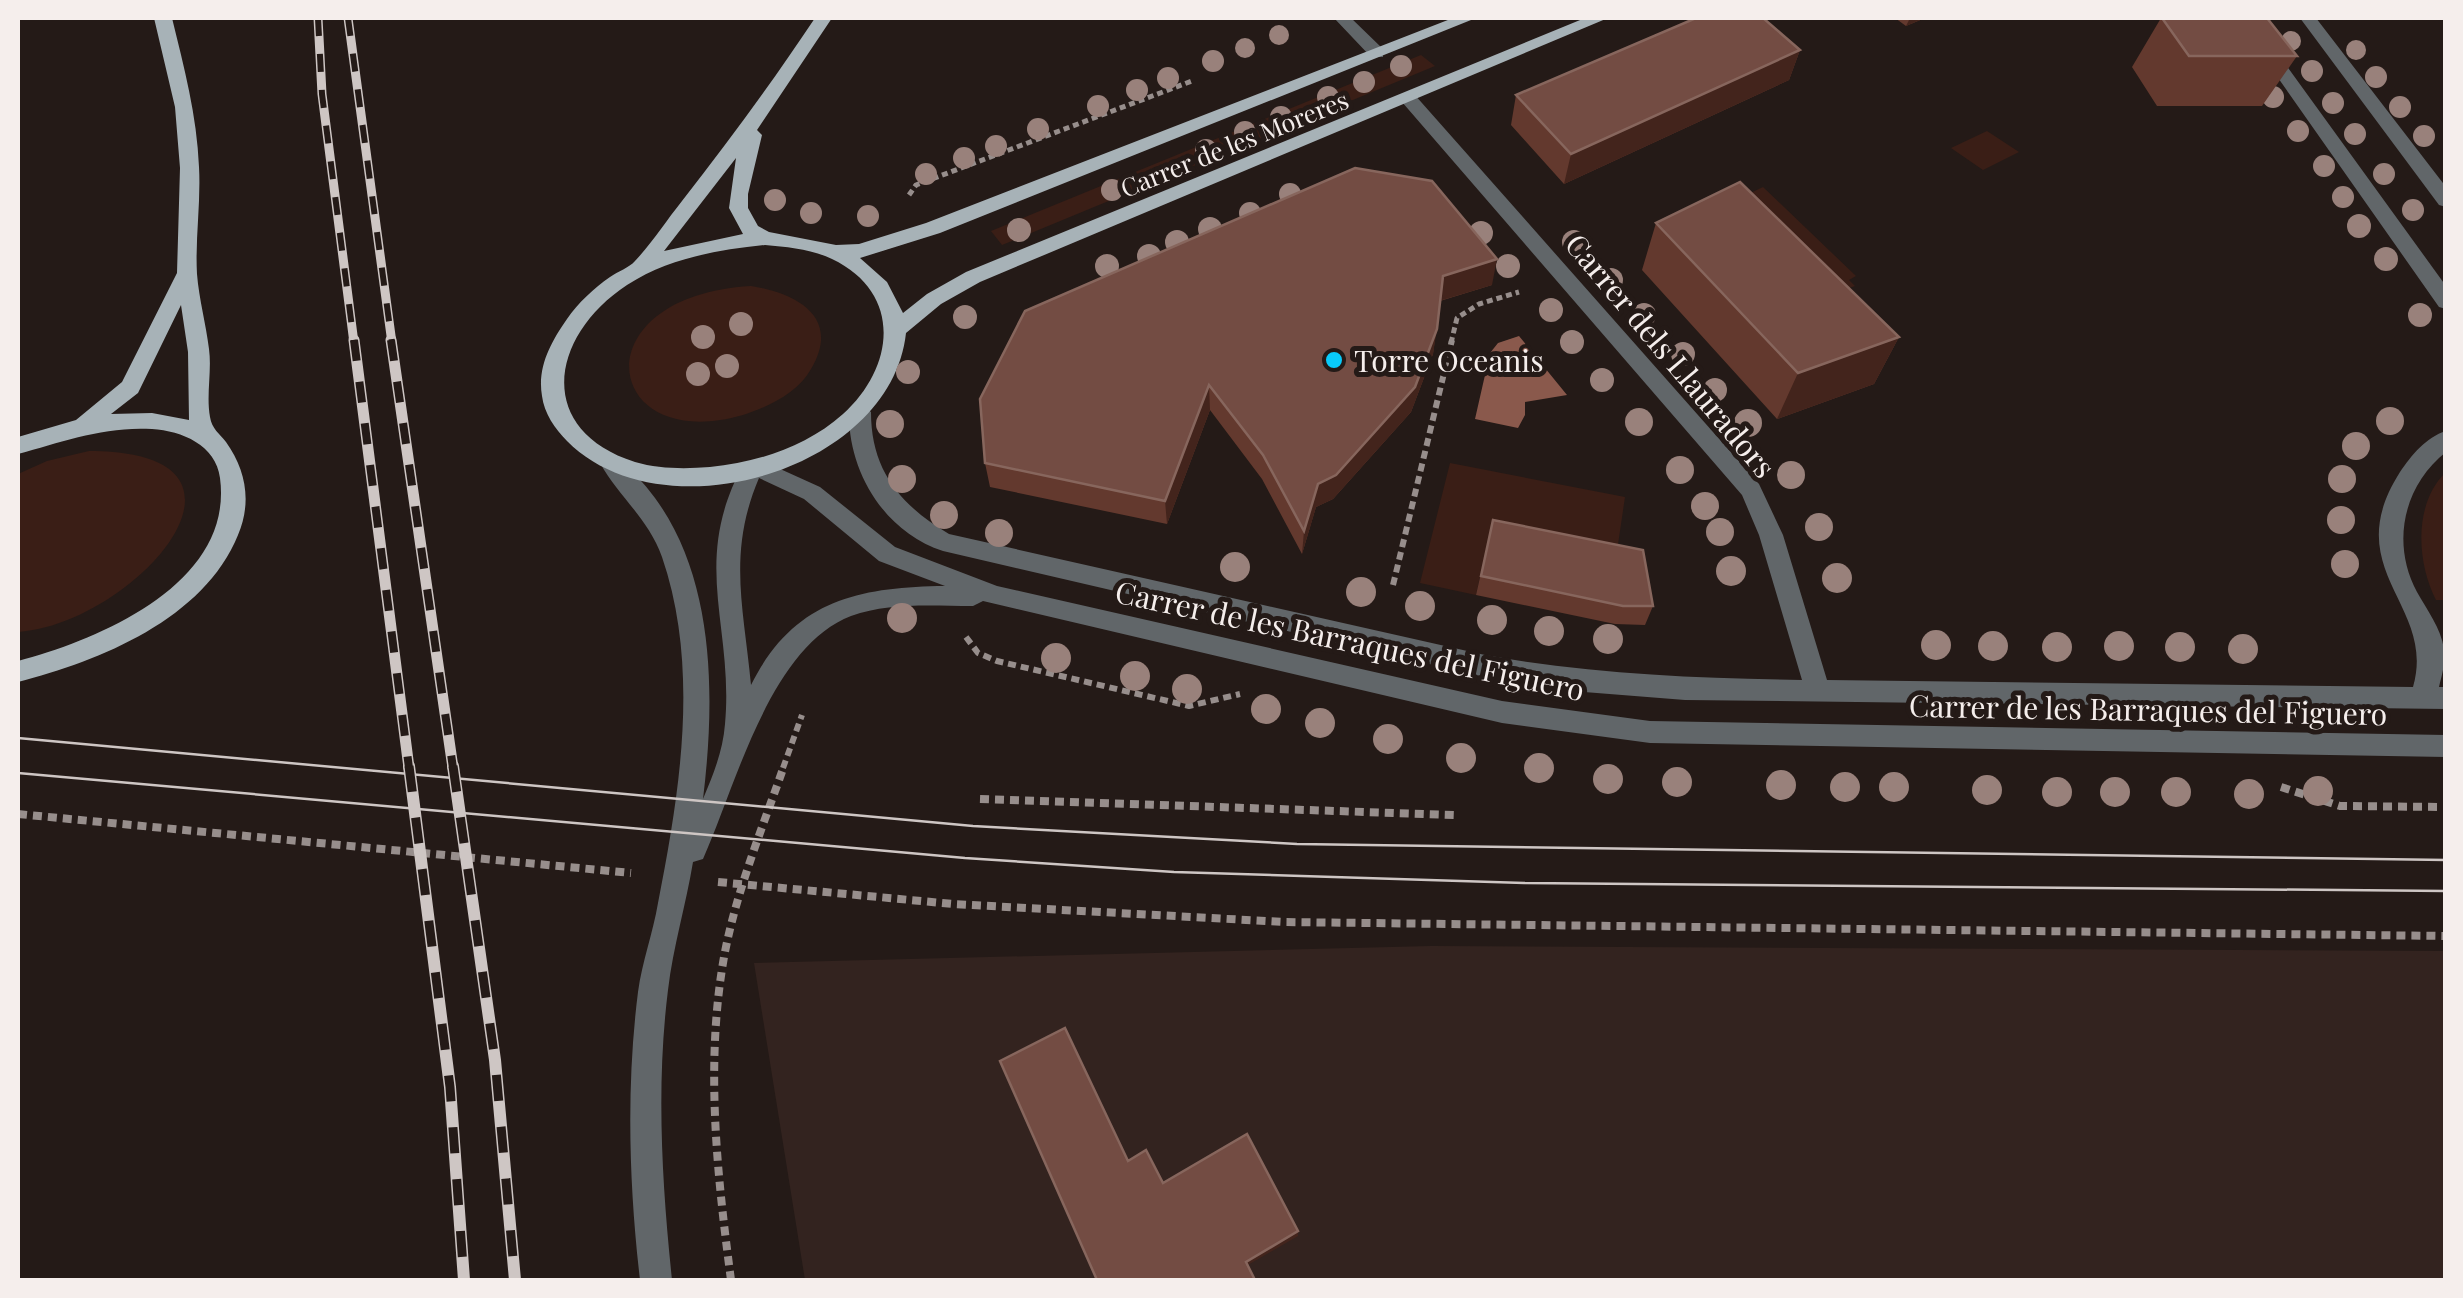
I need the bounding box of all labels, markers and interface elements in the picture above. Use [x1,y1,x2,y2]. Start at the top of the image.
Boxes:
street label: Carrer de les Moreres [1115,82,1353,204]
street label: Carrer dels Llauradors [1557,225,1785,485]
place label: Torre Oceanis [1354,340,1544,380]
marker: Torre Oceanis [1323,349,1345,371]
street label: Carrer de les Barraques del Figuero [1112,571,1588,709]
street label: Carrer de les Barraques del Figuero [1908,685,2388,733]

